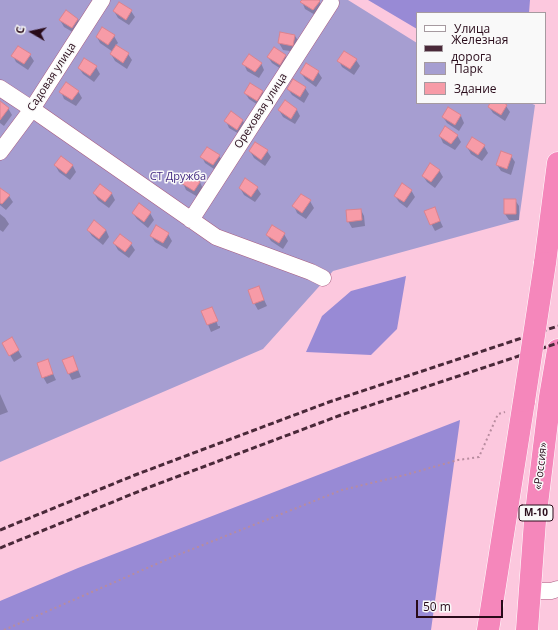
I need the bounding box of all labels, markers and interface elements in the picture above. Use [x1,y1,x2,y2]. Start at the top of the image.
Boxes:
north arrow [12,12,52,52]
legend [416,12,546,104]
text: Улица [454,20,490,37]
text: С [12,25,28,35]
text: Железная дорога [451,31,508,65]
street label: Садовая улица [25,40,79,114]
text: Парк [454,60,483,77]
street label: Ореховая улица [232,71,290,151]
text: Здание [454,80,497,97]
park label: СТ Дружба [150,170,206,184]
street label: «Россия» [532,441,550,491]
road number: М-10 [519,505,553,521]
scale bar [418,592,505,618]
text: 50 m [423,598,451,615]

